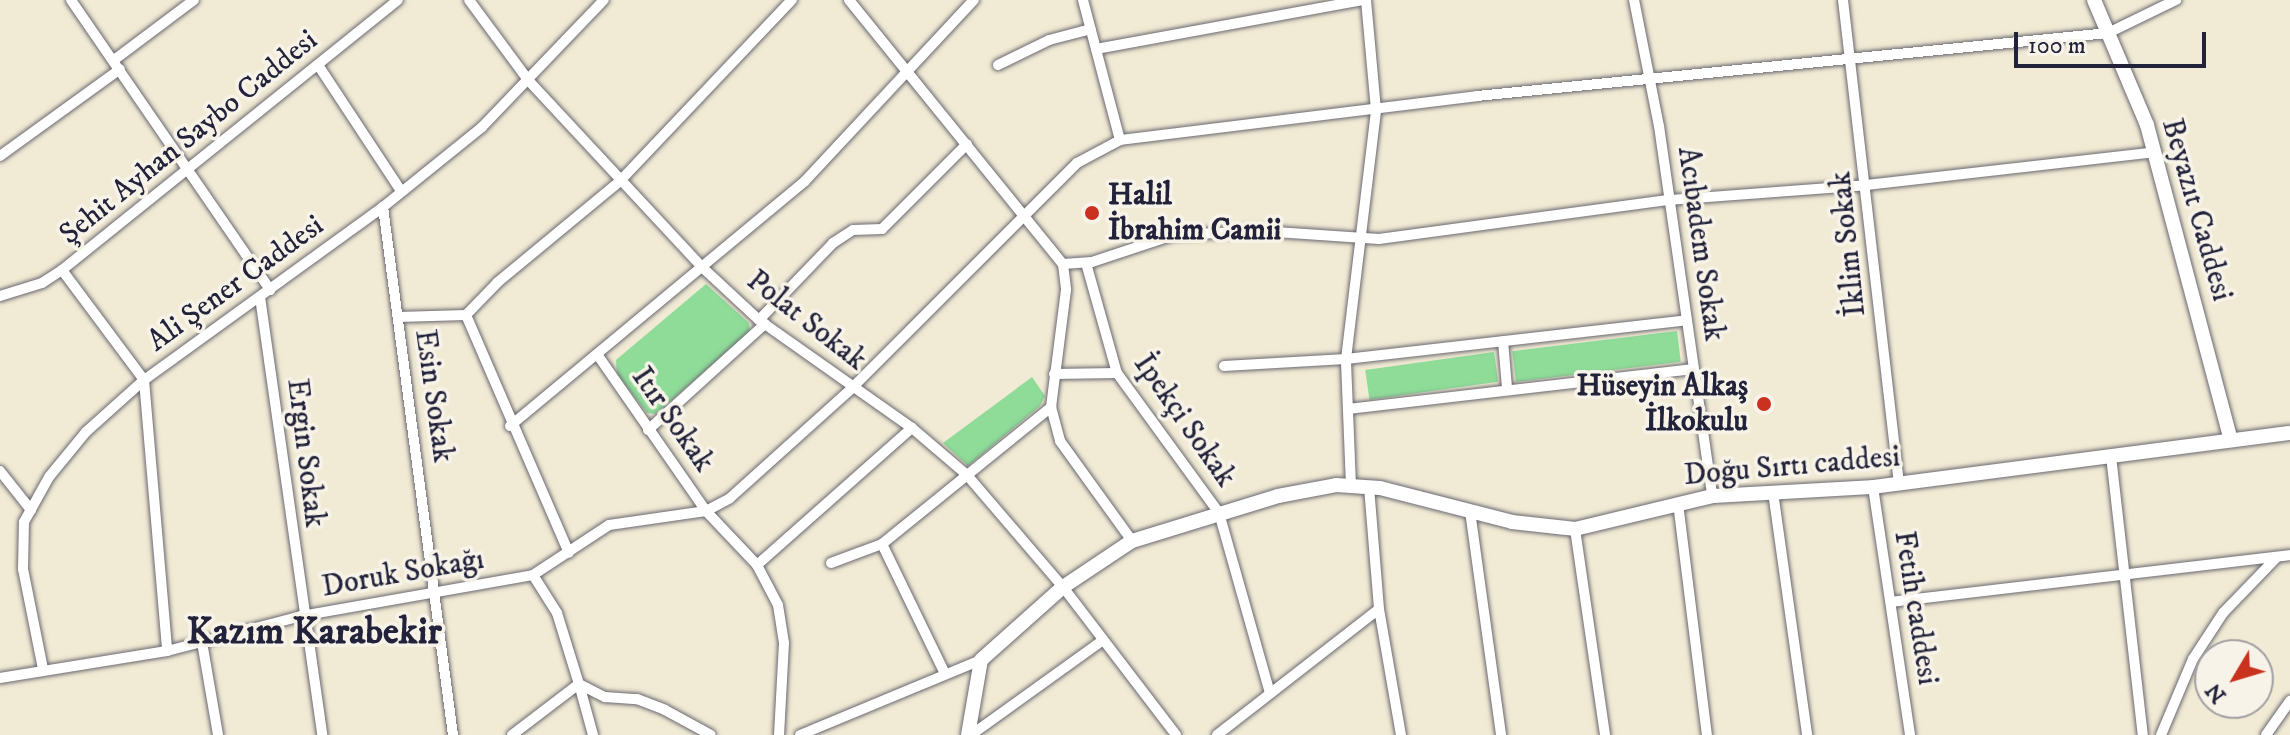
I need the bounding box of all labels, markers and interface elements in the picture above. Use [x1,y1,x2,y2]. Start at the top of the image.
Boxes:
scale bar [2018,16,2210,66]
street label: Şehit Ayhan Saybo Caddesi [53,23,325,253]
text: 100 m [2028,31,2086,61]
street label: Beyazıt Caddesi [2153,115,2239,305]
street label: Acıbadem Sokak [1669,145,1731,343]
street label: İklim Sokak [1823,170,1875,318]
place label: Halil İbrahim Camii [1108,178,1281,248]
marker: Halil İbrahim Camii [1083,204,1101,222]
street label: Ali Şener Caddesi [141,208,331,360]
street label: Polat Sokak [739,263,873,379]
street label: Esin Sokak [406,327,460,465]
street label: İpekçi Sokak [1125,348,1243,494]
street label: Itır Sokak [623,361,721,479]
place label: Hüseyin Alkaş İlkokulu [1577,369,1748,440]
street label: Ergin Sokak [278,377,332,529]
marker: Hüseyin Alkaş İlkokulu [1755,395,1773,413]
street label: Doğu Sırtı caddesi [1683,440,1901,494]
street label: Fetih caddesi [1885,528,1945,688]
street label: Doruk Sokağı [319,542,487,606]
district label: Kazım Karabekir [186,610,442,656]
north arrow [2194,639,2274,719]
text: N [2200,677,2232,708]

